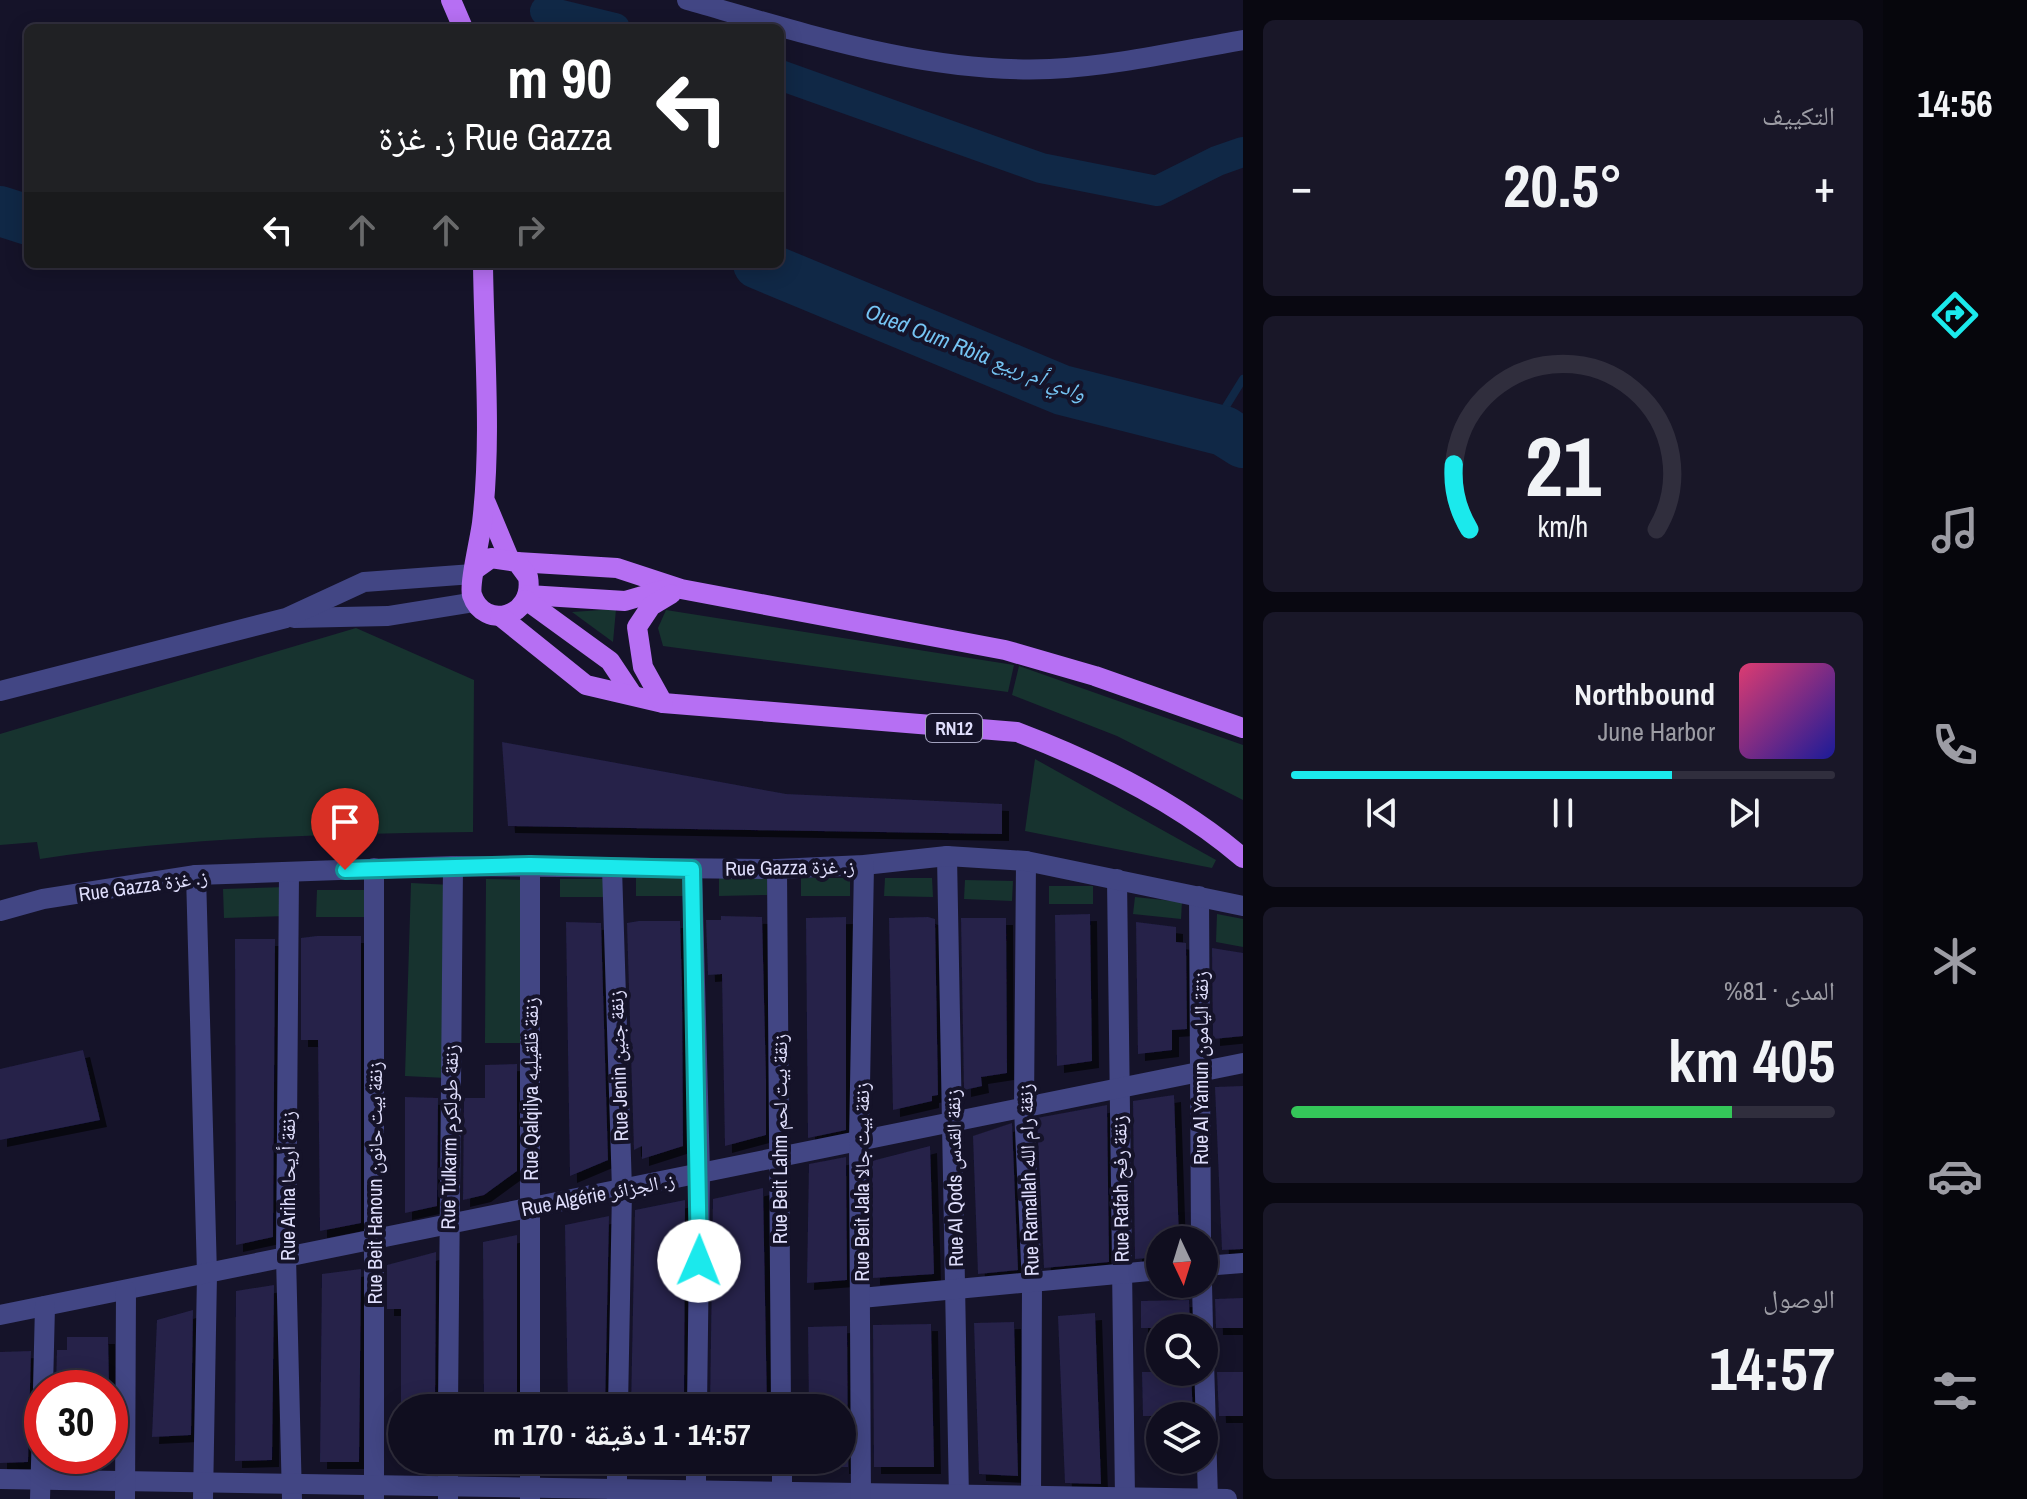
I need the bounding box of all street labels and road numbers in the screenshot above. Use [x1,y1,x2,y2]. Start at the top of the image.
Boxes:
road number: RN12 [926,714,982,742]
street label: Rue Gazza ز. غزة [725,852,855,882]
street label: Rue Gazza ز. غزة [77,863,209,907]
street label: Rue Al Yamun زنقة اليامون [1187,971,1214,1165]
street label: Rue Jenin زنقة جنين [602,990,634,1142]
street label: Rue Qalqilya زنقة قلقيليه [517,997,544,1181]
street label: Rue Beit Lahm زنقة بيت لحم [766,1034,794,1244]
street label: Rue Tulkarm زنقة طولكرم [434,1044,465,1230]
street label: Rue Beit Hanoun زنقة بيت حانون [361,1062,388,1304]
street label: Rue Beit Jala زنقة بيت جالا [848,1082,875,1282]
street label: Rue Ramallah زنقة رام الله [1011,1083,1046,1277]
street label: Rue Al Qods زنقة القدس [939,1089,969,1267]
street label: Rue Ariha زنقة أريحا [274,1111,301,1261]
street label: Rue Rafah زنقة رفح [1105,1115,1135,1263]
street label: Rue Algérie ز. الجزائر [519,1166,677,1222]

